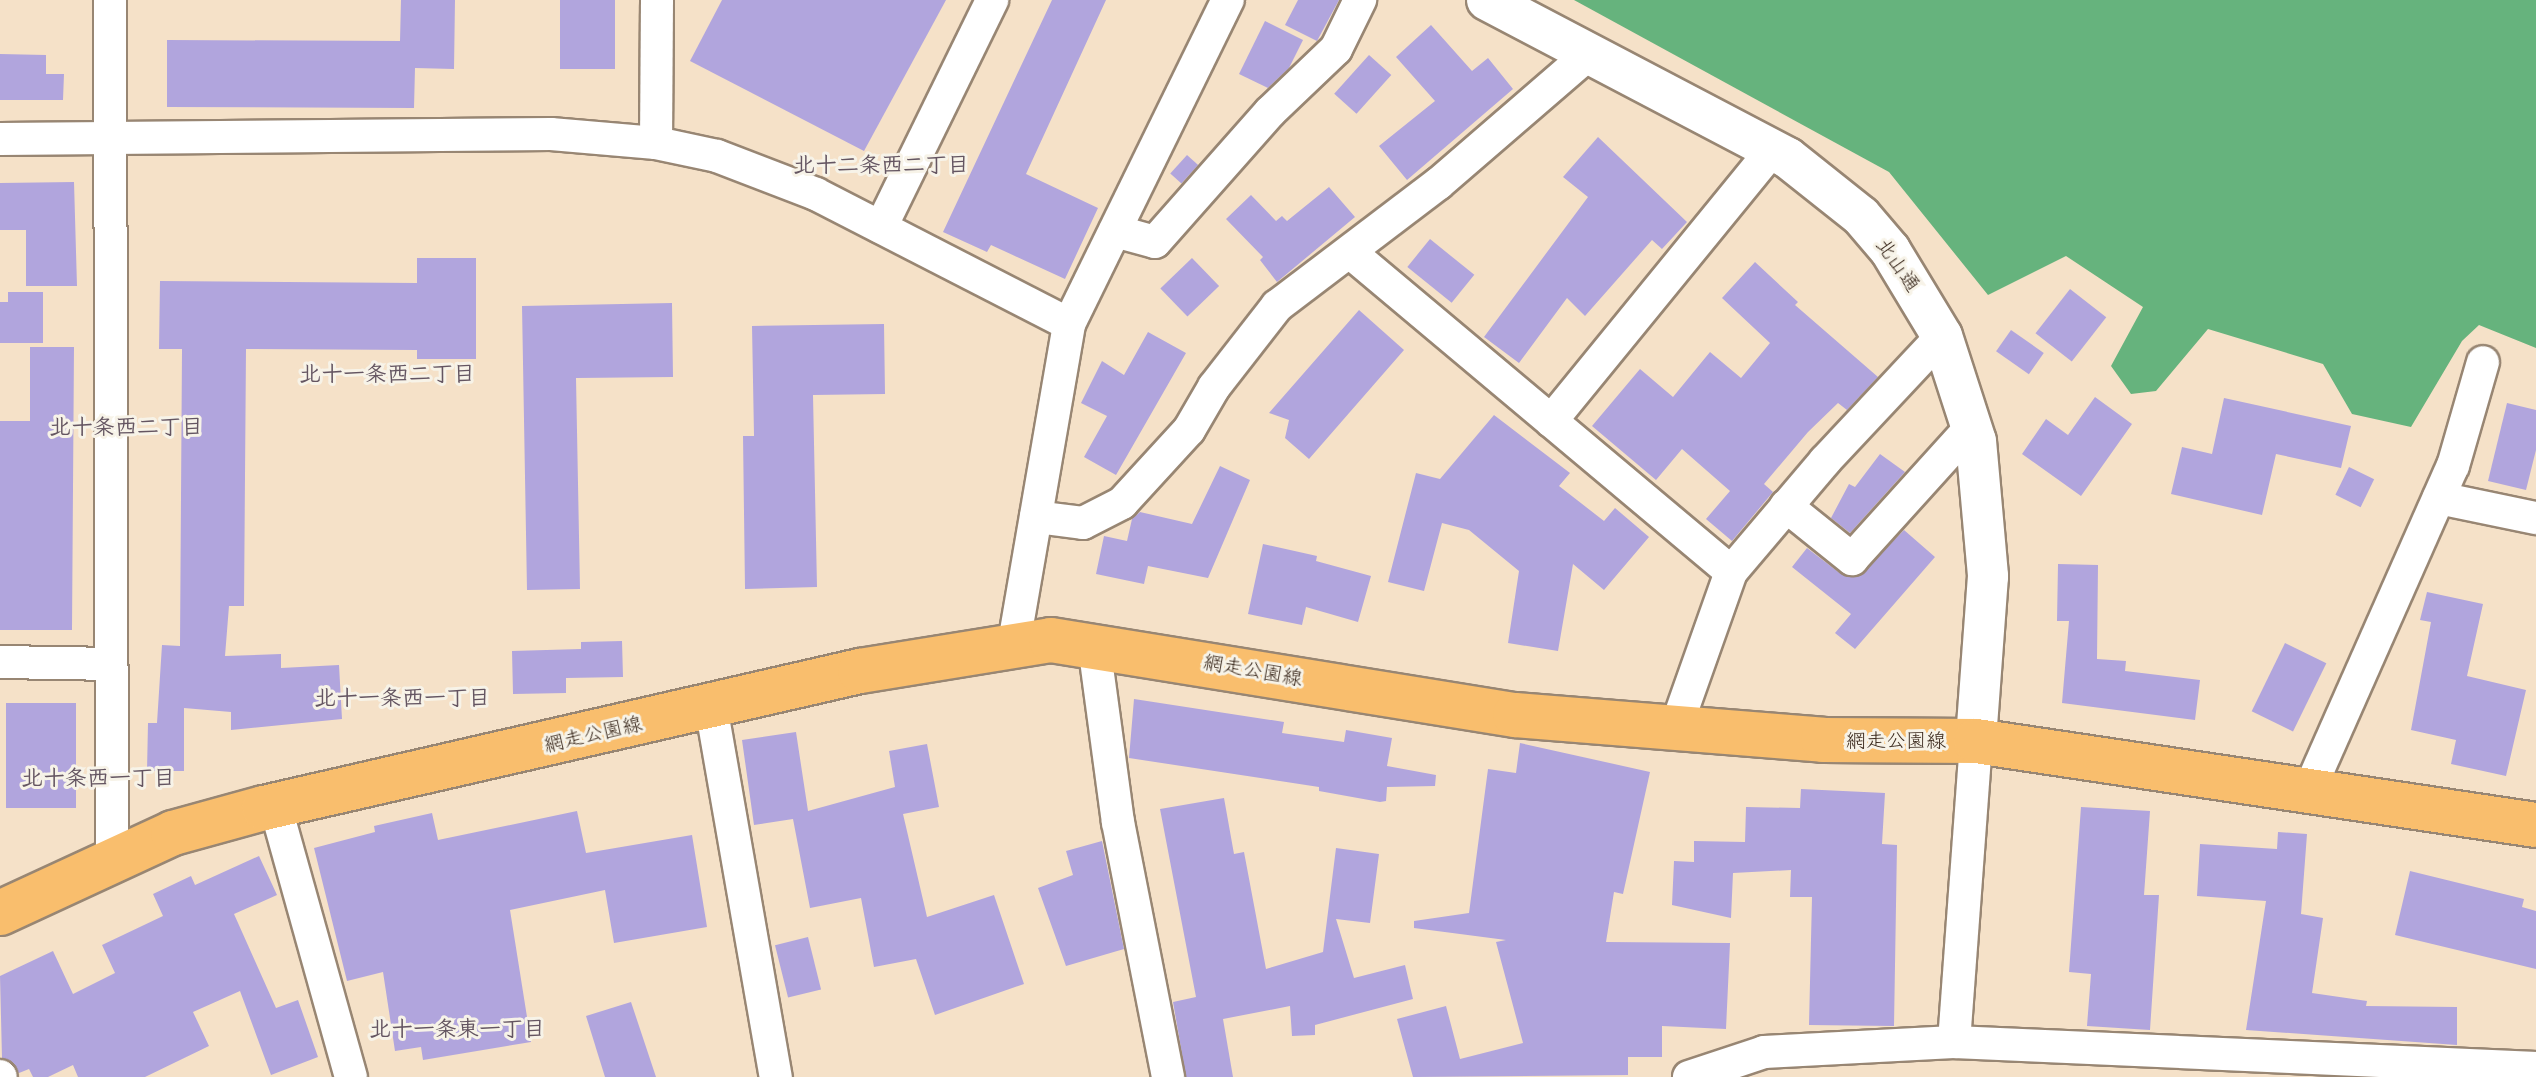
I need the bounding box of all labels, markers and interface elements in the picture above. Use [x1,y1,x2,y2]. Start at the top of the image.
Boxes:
district label: 北十二条西二丁目 [793,153,969,179]
street label: 北山通 [1871,234,1925,296]
district label: 北十一条西二丁目 [299,362,475,388]
district label: 北十条西二丁目 [49,415,203,441]
street label: 網走公園線 [1202,649,1304,691]
district label: 北十一条西一丁目 [314,686,490,712]
street label: 網走公園線 [542,711,644,757]
street label: 網走公園線 [1846,728,1946,752]
district label: 北十条西一丁目 [21,766,175,792]
district label: 北十一条東一丁目 [369,1017,545,1043]

